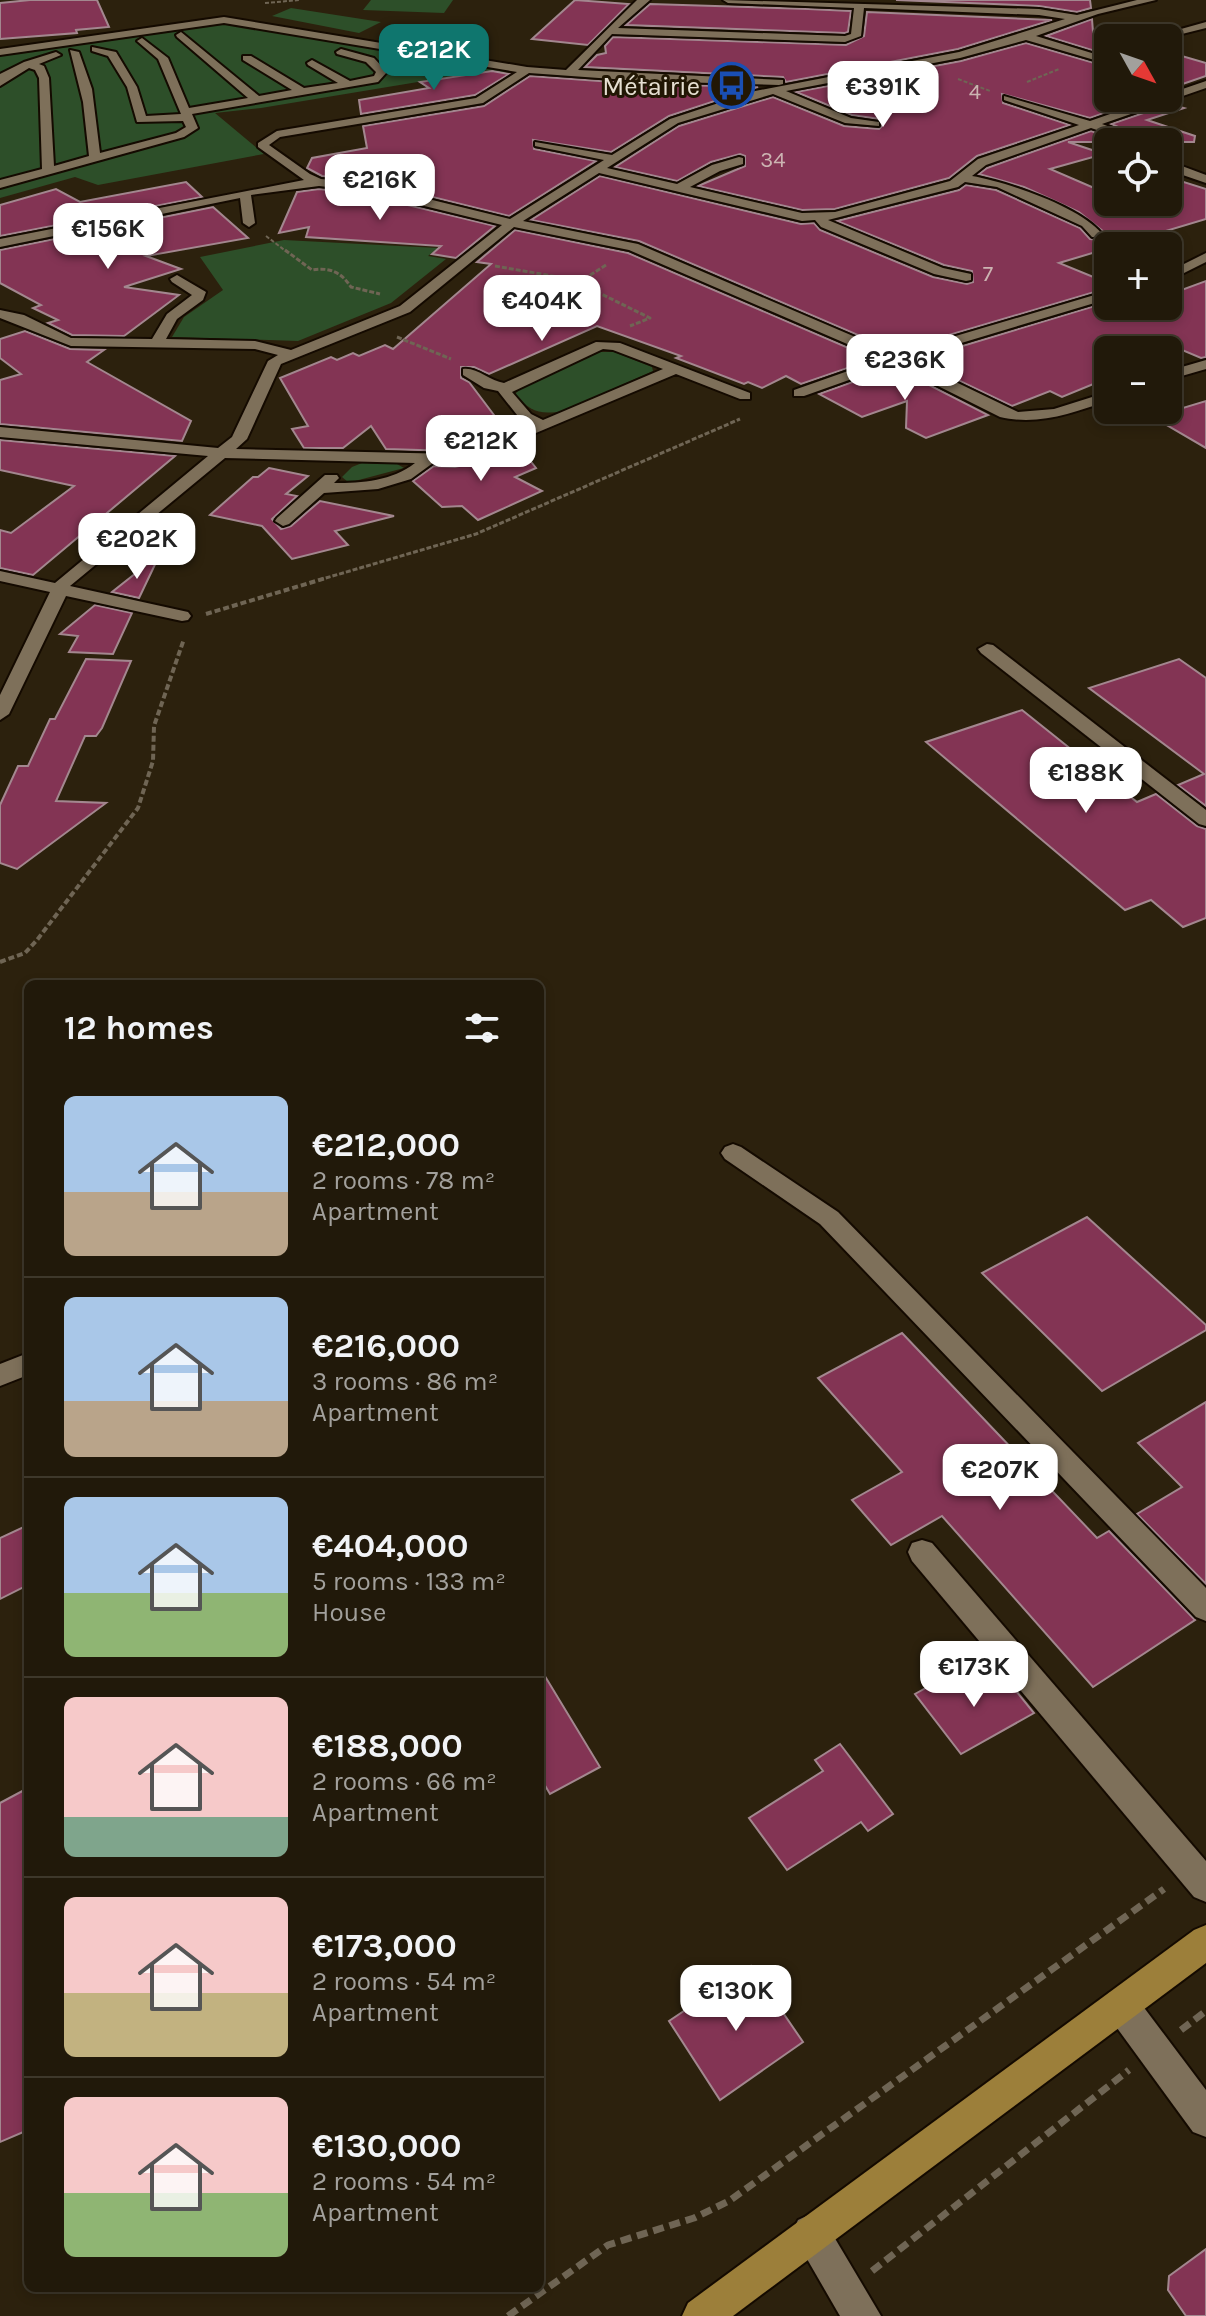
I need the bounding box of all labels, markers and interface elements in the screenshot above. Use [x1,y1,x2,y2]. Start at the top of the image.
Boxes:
pin: €212K [378,24,490,92]
north arrow [1094,24,1182,112]
map controls [1094,24,1182,424]
text: €212K [397,34,471,65]
pin: €391K [827,61,939,129]
bus stop icon: Métairie [707,62,755,110]
place label: Métairie [602,71,700,102]
text: €391K [846,71,920,102]
house number: 4 [969,79,981,105]
button: locate [1094,128,1182,216]
house number: 34 [760,147,786,173]
pin: €216K [324,154,436,222]
text: €216K [343,164,417,195]
pin: €156K [52,203,164,271]
text: €156K [71,213,145,244]
button: + [1094,232,1182,320]
house number: 7 [983,261,993,287]
pin: €404K [486,275,598,343]
text: €404K [502,285,582,316]
pin: €236K [849,334,961,402]
button: − [1094,336,1182,424]
text: €236K [864,344,946,375]
pin: €212K [425,415,537,483]
text: €212K [444,425,518,456]
pin: €202K [81,513,193,581]
text: €202K [96,523,178,554]
pin: €188K [1030,747,1142,815]
text: €188K [1048,757,1124,788]
icon: filters [460,1006,504,1050]
text: 12 homes [64,1008,214,1048]
text: €212,000 [312,1125,460,1165]
icon: home [128,1128,224,1224]
text: 2 rooms · 78 m² [312,1165,495,1196]
text: Apartment [312,1196,439,1227]
text: €216,000 [312,1326,460,1366]
icon: home [128,1329,224,1425]
text: 3 rooms · 86 m² [312,1366,498,1397]
text: Apartment [312,1397,439,1428]
pin: €207K [944,1444,1056,1512]
text: €207K [961,1454,1039,1485]
text: €404,000 [312,1526,469,1566]
icon: home [128,1529,224,1625]
text: 5 rooms · 133 m² [312,1566,506,1597]
text: House [312,1597,386,1628]
pin: €173K [918,1641,1030,1709]
text: €173K [938,1651,1010,1682]
text: €188,000 [312,1726,463,1766]
icon: home [128,1729,224,1825]
text: 2 rooms · 66 m² [312,1766,497,1797]
text: Apartment [312,1797,439,1828]
text: €173,000 [312,1926,457,1966]
icon: home [128,1929,224,2025]
pin: €130K [680,1965,792,2033]
text: 2 rooms · 54 m² [312,1966,496,1997]
text: €130K [698,1975,774,2006]
text: Apartment [312,1997,439,2028]
text: €130,000 [312,2126,461,2166]
icon: home [128,2129,224,2225]
text: 2 rooms · 54 m² [312,2166,496,2197]
text: Apartment [312,2197,439,2228]

